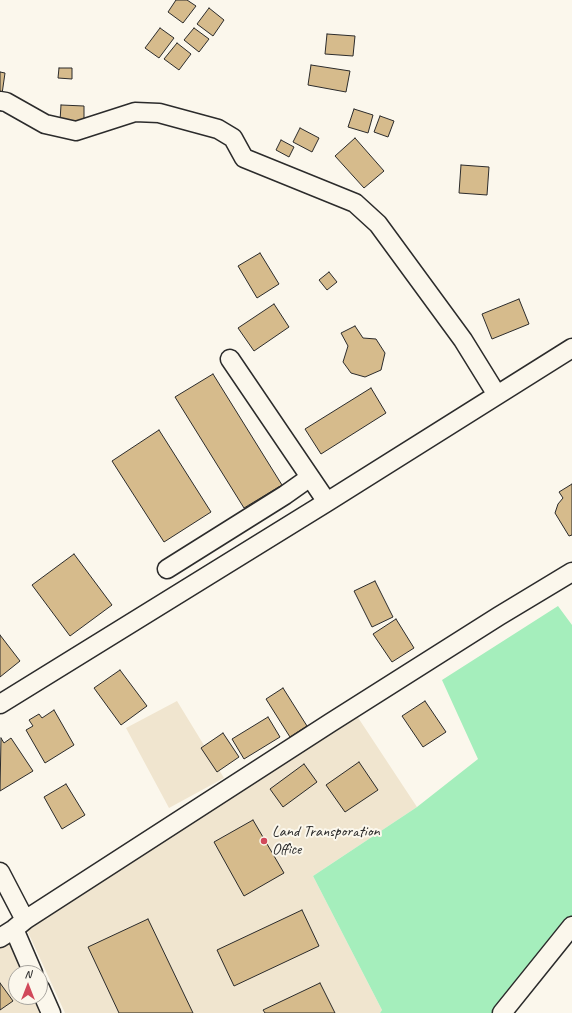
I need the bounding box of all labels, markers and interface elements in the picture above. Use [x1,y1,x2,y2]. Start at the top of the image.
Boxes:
place label: Land Transporation Office [272,822,380,860]
marker: Land Transporation Office [259,836,269,846]
north arrow [8,965,48,1005]
text: N [25,967,31,981]

